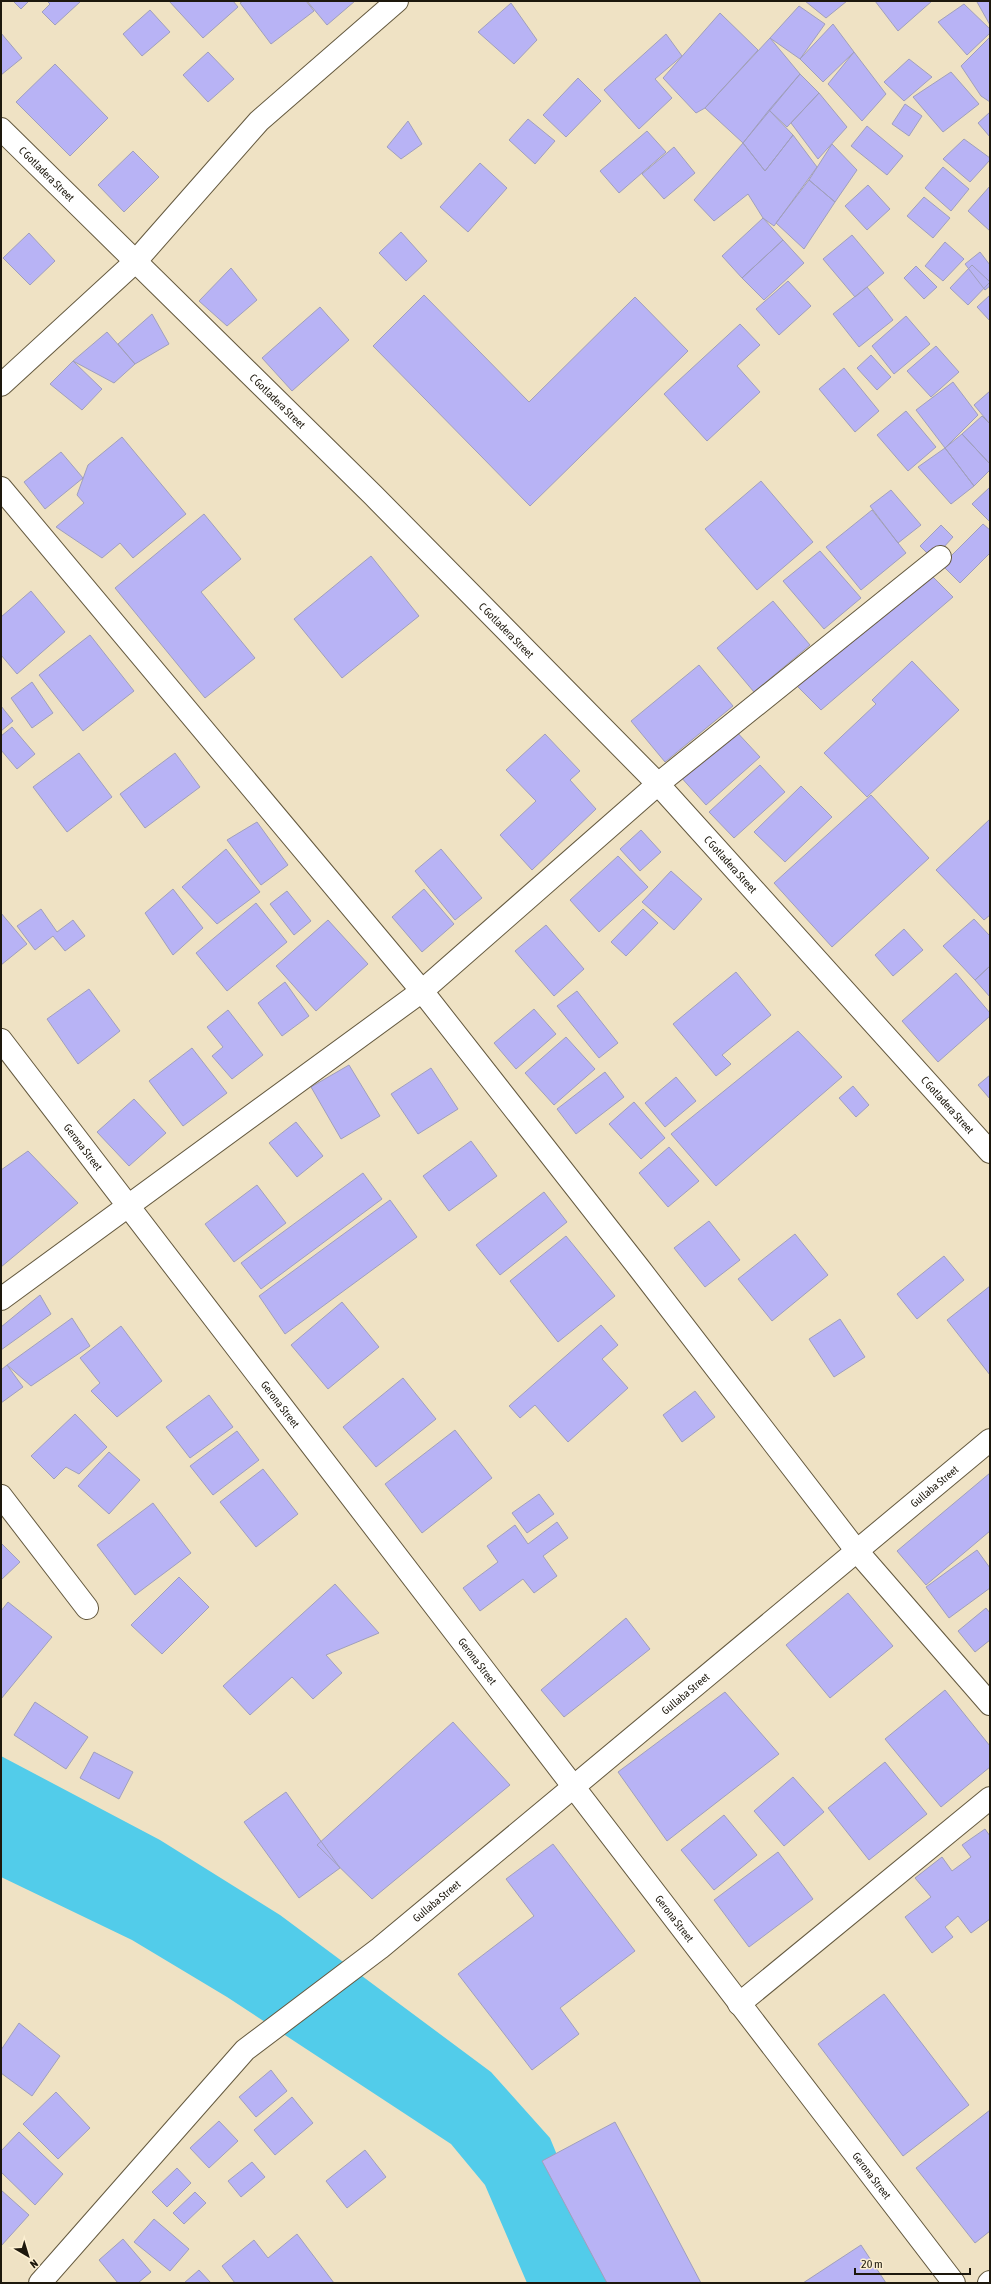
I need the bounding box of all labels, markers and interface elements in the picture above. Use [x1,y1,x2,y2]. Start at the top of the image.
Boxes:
street label: C Gotladera Street [16,144,77,204]
street label: C Gotladera Street [247,371,308,431]
street label: C Gotladera Street [477,600,536,660]
street label: C Gotladera Street [702,833,759,895]
street label: C Gotladera Street [919,1074,976,1136]
street label: Gerona Street [62,1121,105,1173]
street label: Gerona Street [259,1379,302,1430]
street label: Gullaba Street [908,1463,961,1510]
street label: Gerona Street [456,1636,499,1687]
street label: Gullaba Street [659,1670,712,1717]
street label: Gullaba Street [410,1878,463,1924]
street label: Gerona Street [653,1893,696,1944]
street label: Gerona Street [850,2150,893,2201]
north arrow [8,2236,48,2276]
scale bar [855,2250,970,2276]
text: N [28,2257,40,2271]
text: 20 m [861,2257,883,2271]

